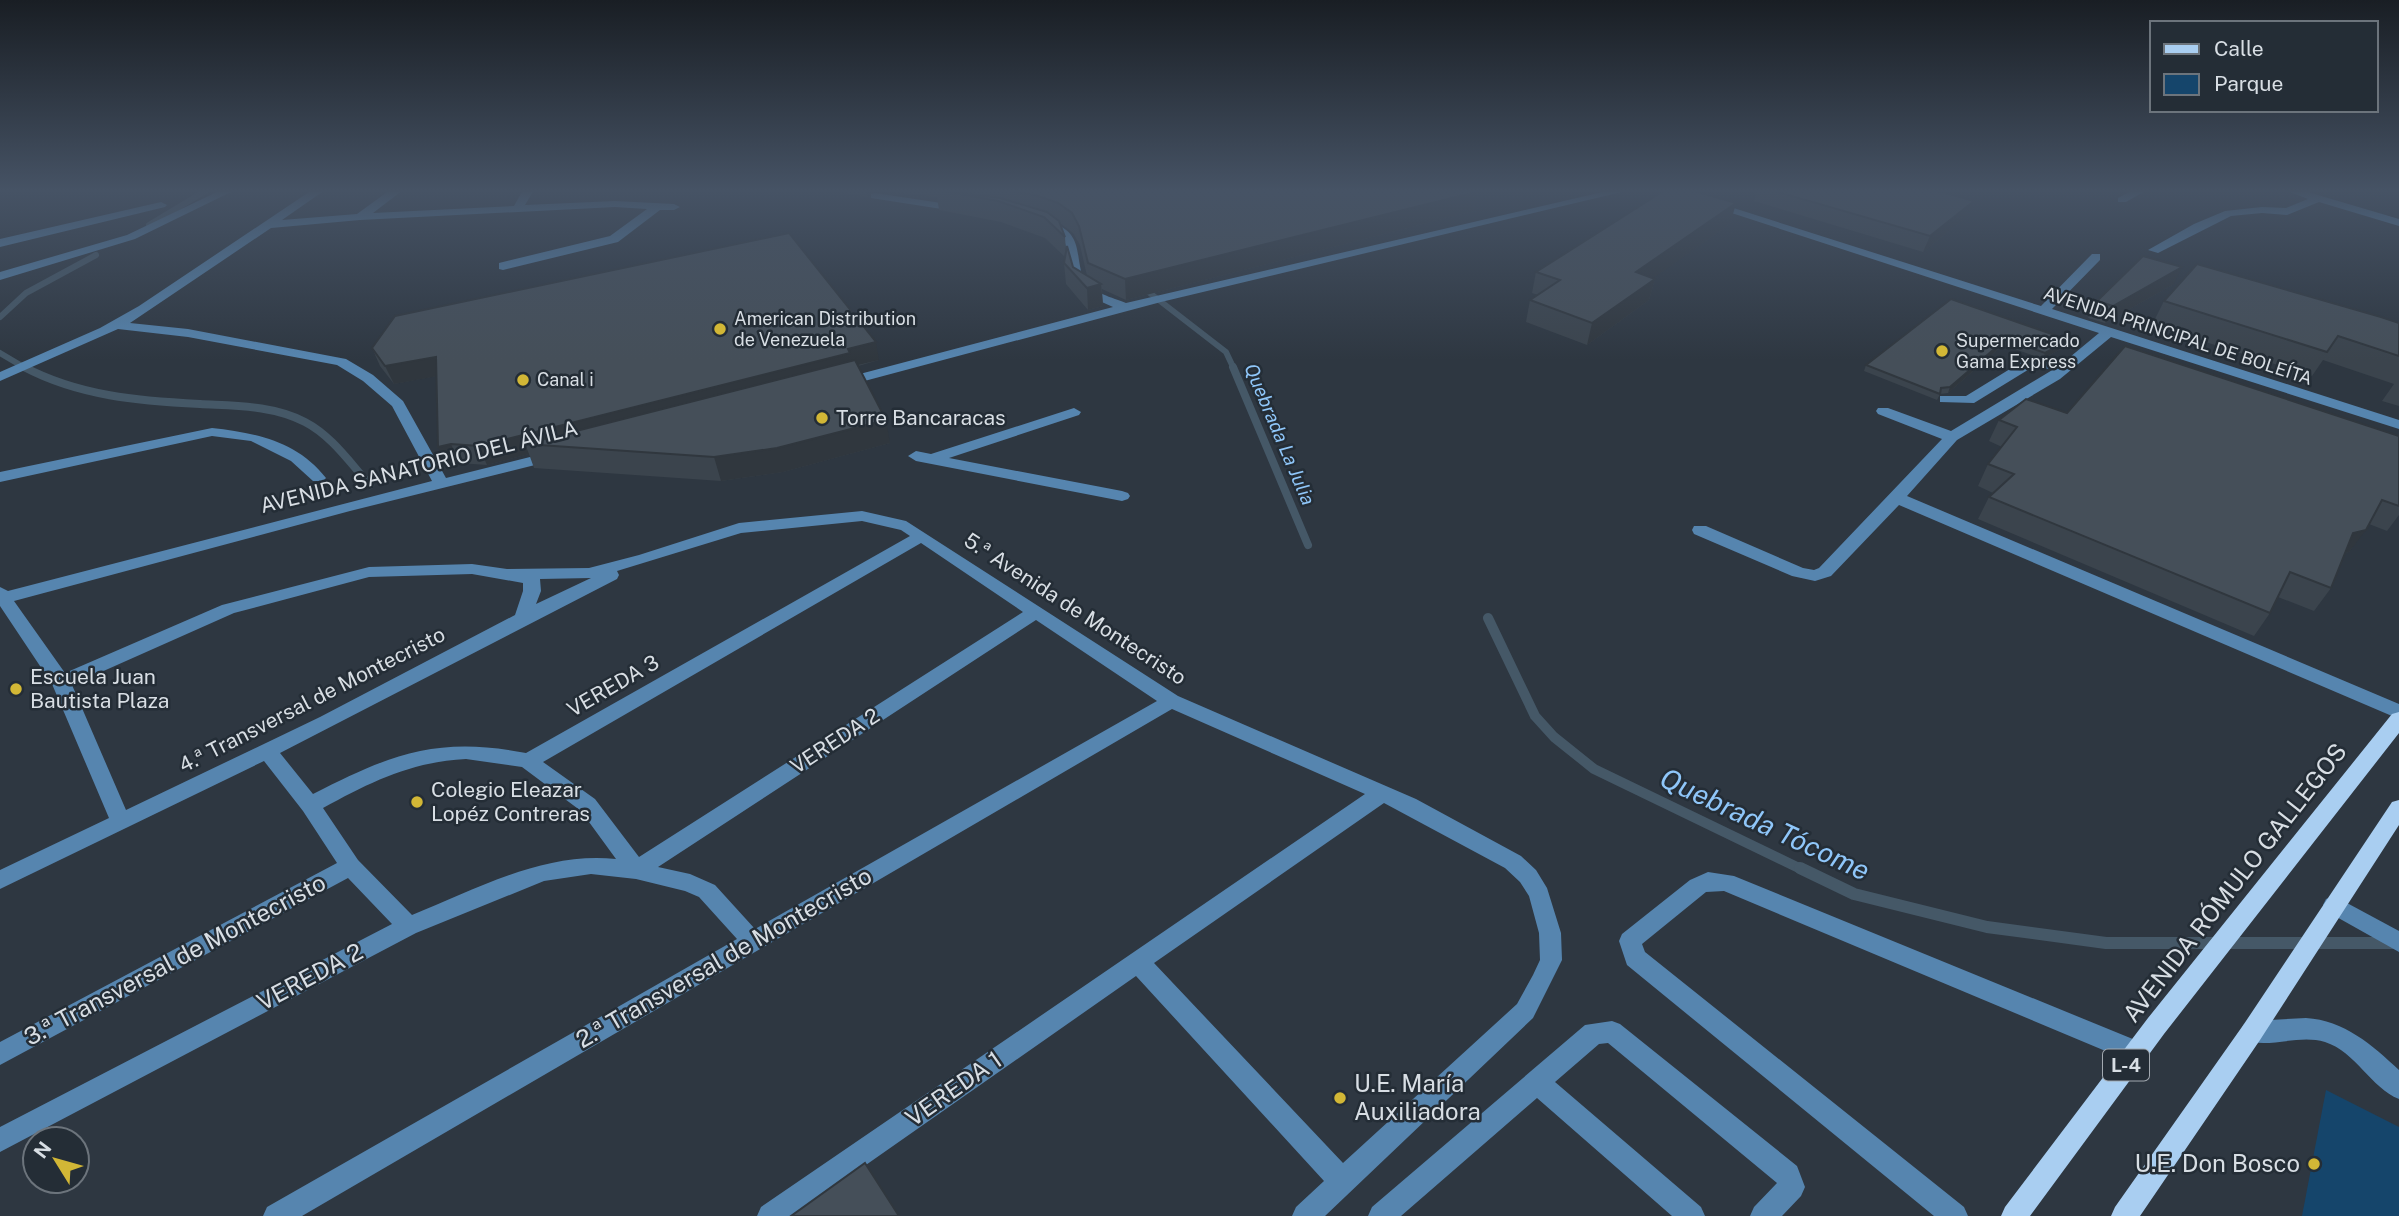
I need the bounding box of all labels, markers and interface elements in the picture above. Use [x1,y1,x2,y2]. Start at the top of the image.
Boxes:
legend [2150,21,2378,112]
text: Calle [2214,36,2264,61]
text: Parque [2214,71,2283,96]
street label: AVENIDA PRINCIPAL DE BOLEÍTA [2041,281,2316,389]
place label: American Distribution de Venezuela [734,308,916,350]
marker: American Distribution de Venezuela [712,321,728,337]
place label: Supermercado Gama Express [1956,330,2080,372]
marker: Supermercado Gama Express [1934,343,1950,359]
water label: Quebrada La Julia [1240,360,1320,508]
place label: Canal i [537,369,594,390]
marker: Canal i [515,372,531,388]
place label: Torre Bancaracas [836,405,1006,430]
marker: Torre Bancaracas [814,410,830,426]
street label: AVENIDA SANATORIO DEL ÁVILA [258,415,580,518]
street label: 5.ª Avenida de Montecristo [959,527,1191,690]
street label: 4.ª Transversal de Montecristo [175,621,449,778]
street label: VEREDA 3 [562,649,663,722]
place label: Escuela Juan Bautista Plaza [30,664,169,713]
marker: Escuela Juan Bautista Plaza [8,681,24,697]
street label: VEREDA 2 [785,703,884,779]
street label: AVENIDA RÓMULO GALLEGOS [2117,737,2352,1027]
water label: Quebrada Tócome [1655,761,1875,887]
place label: Colegio Eleazar Lopéz Contreras [431,777,590,826]
marker: Colegio Eleazar Lopéz Contreras [409,794,425,810]
street label: 2.ª Transversal de Montecristo [571,861,876,1053]
street label: 3.ª Transversal de Montecristo [19,868,330,1051]
street label: VEREDA 2 [252,937,367,1016]
street label: VEREDA 1 [900,1045,1007,1132]
road number: L-4 [2103,1050,2149,1080]
place label: U.E. María Auxiliadora [1354,1069,1481,1125]
marker: U.E. María Auxiliadora [1332,1090,1348,1106]
north arrow [21,1125,91,1195]
text: N [29,1137,56,1162]
place label: U.E. Don Bosco [2134,1149,2300,1177]
marker: U.E. Don Bosco [2306,1156,2322,1172]

